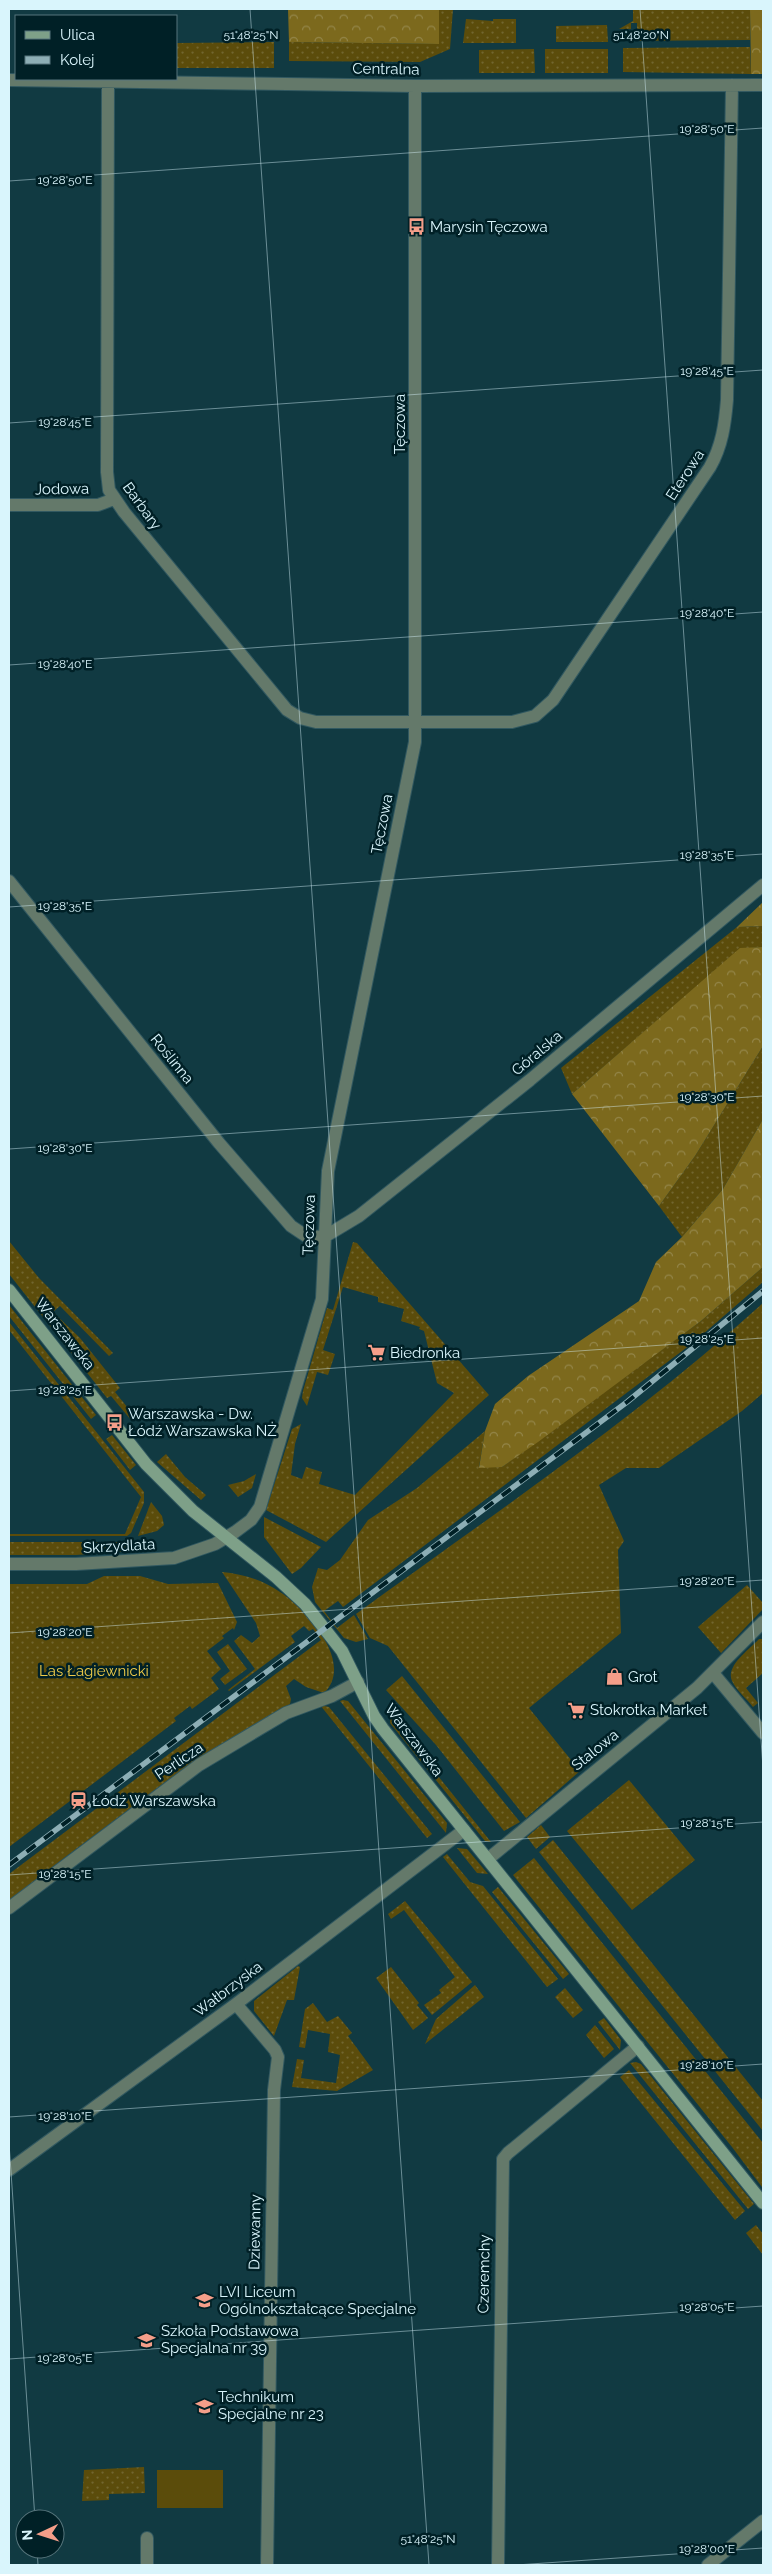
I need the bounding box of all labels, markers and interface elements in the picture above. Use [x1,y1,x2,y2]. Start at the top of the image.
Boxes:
legend [15,15,178,80]
text: Ulica [60,26,95,44]
text: 51°48'25"N [223,28,279,42]
text: 51°48'20"N [613,28,669,42]
text: Kolej [60,51,94,69]
street label: Centralna [352,59,420,79]
text: 19°28'50"E [679,122,735,136]
text: 19°28'50"E [37,173,93,187]
bus stop icon: Marysin Tęczowa [406,217,426,237]
place label: Marysin Tęczowa [430,218,548,236]
text: 19°28'45"E [680,364,734,378]
street label: Tęczowa [391,394,409,454]
text: 19°28'45"E [38,415,92,429]
street label: Eterowa [662,446,708,504]
street label: Barbary [119,479,165,533]
street label: Jodowa [35,480,89,498]
text: 19°28'40"E [680,606,734,620]
text: 19°28'40"E [38,657,92,671]
street label: Tęczowa [367,793,397,855]
text: 19°28'35"E [680,848,734,862]
text: 19°28'35"E [38,899,92,913]
street label: Góralska [508,1027,566,1079]
street label: Roślinna [147,1031,197,1087]
text: 19°28'30"E [679,1090,735,1104]
text: 19°28'30"E [37,1141,93,1155]
street label: Tęczowa [299,1194,319,1256]
street label: Warszawska [31,1294,99,1374]
text: 19°28'25"E [680,1332,734,1346]
supermarket icon: Biedronka [366,1343,386,1363]
place label: Biedronka [390,1344,460,1362]
text: 19°28'25"E [38,1383,92,1397]
place label: Warszawska - Dw. Łódź Warszawska NŻ [128,1405,277,1440]
bus stop icon: Warszawska - Dw. Łódź Warszawska NŻ [104,1413,124,1433]
street label: Skrzydlata [82,1535,156,1557]
text: 19°28'20"E [680,1574,735,1588]
text: 19°28'20"E [38,1625,93,1639]
park label: Las Łagiewnicki [39,1662,149,1680]
shop icon: Grot [604,1667,624,1687]
place label: Grot [628,1668,658,1686]
street label: Warszawska [381,1700,447,1780]
supermarket icon: Stokrotka Market [566,1700,586,1720]
place label: Stokrotka Market [590,1701,707,1719]
street label: Stalowa [568,1726,622,1774]
street label: Perlicza [151,1738,207,1784]
station icon: Łódź Warszawska [68,1791,88,1811]
place label: Łódź Warszawska [92,1792,216,1810]
text: 19°28'15"E [680,1816,734,1830]
text: 19°28'15"E [38,1867,92,1881]
street label: Wałbrzyska [190,1958,266,2020]
text: 19°28'10"E [680,2058,734,2072]
text: 19°28'10"E [38,2109,92,2123]
street label: Dziewanny [245,2194,265,2270]
street label: Czeremchy [474,2234,494,2314]
place label: LVI Liceum Ogólnokształcące Specjalne [219,2283,416,2318]
school or university icon: LVI Liceum Ogólnokształcące Specjalne [195,2291,215,2311]
text: 19°28'05"E [679,2300,735,2314]
place label: Szkoła Podstawowa Specjalna nr 39 [161,2322,299,2357]
school or university icon: Szkoła Podstawowa Specjalna nr 39 [137,2330,157,2350]
text: 19°28'05"E [37,2351,93,2365]
place label: Technikum Specjalne nr 23 [218,2388,324,2423]
school or university icon: Technikum Specjalne nr 23 [194,2396,214,2416]
north arrow [15,2509,65,2559]
text: N [19,2529,35,2541]
text: 51°48'25"N [400,2532,456,2546]
text: 19°28'00"E [679,2542,735,2556]

